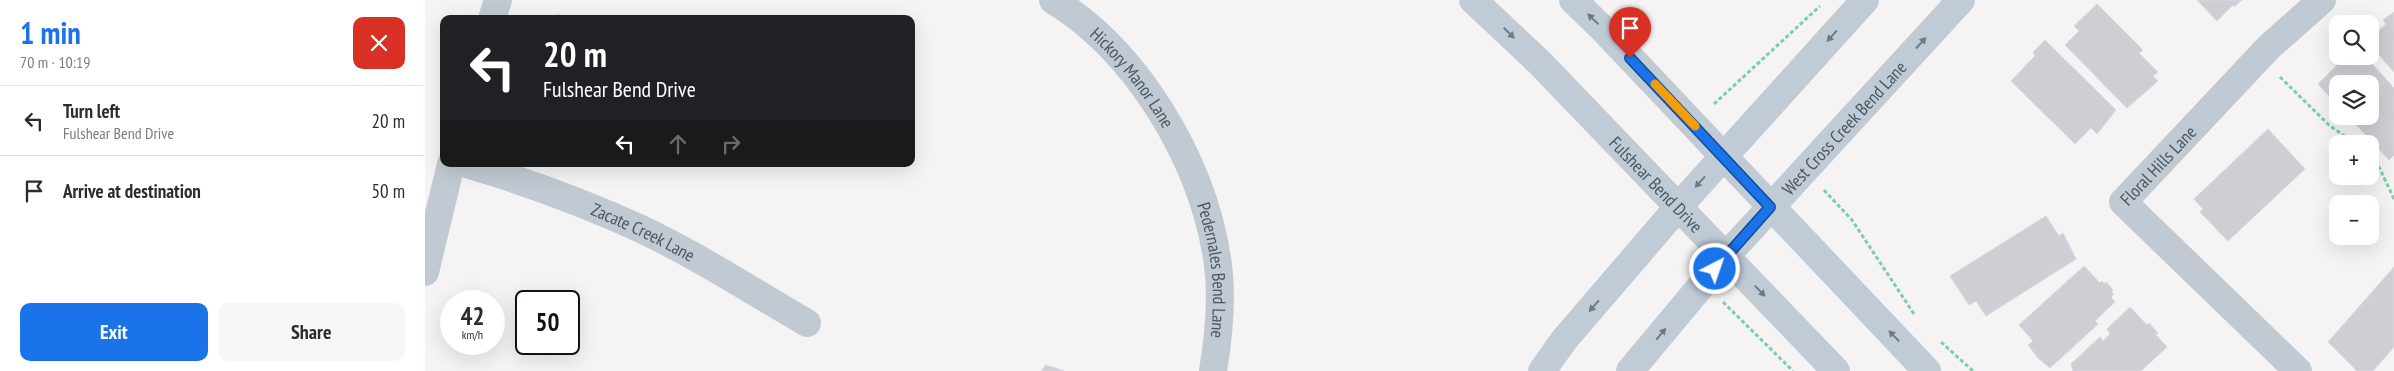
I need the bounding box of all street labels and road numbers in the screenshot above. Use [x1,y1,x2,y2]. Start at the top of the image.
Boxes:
street label: Hickory Manor Lane [1086,22,1179,132]
street label: West Cross Creek Bend Lane [1777,56,1911,199]
street label: Floral Hills Lane [2115,120,2201,210]
street label: Fulshear Bend Drive [1605,131,1708,237]
street label: Zacate Creek Lane [588,197,699,266]
street label: Pedernales Bend Lane [1193,199,1231,339]

